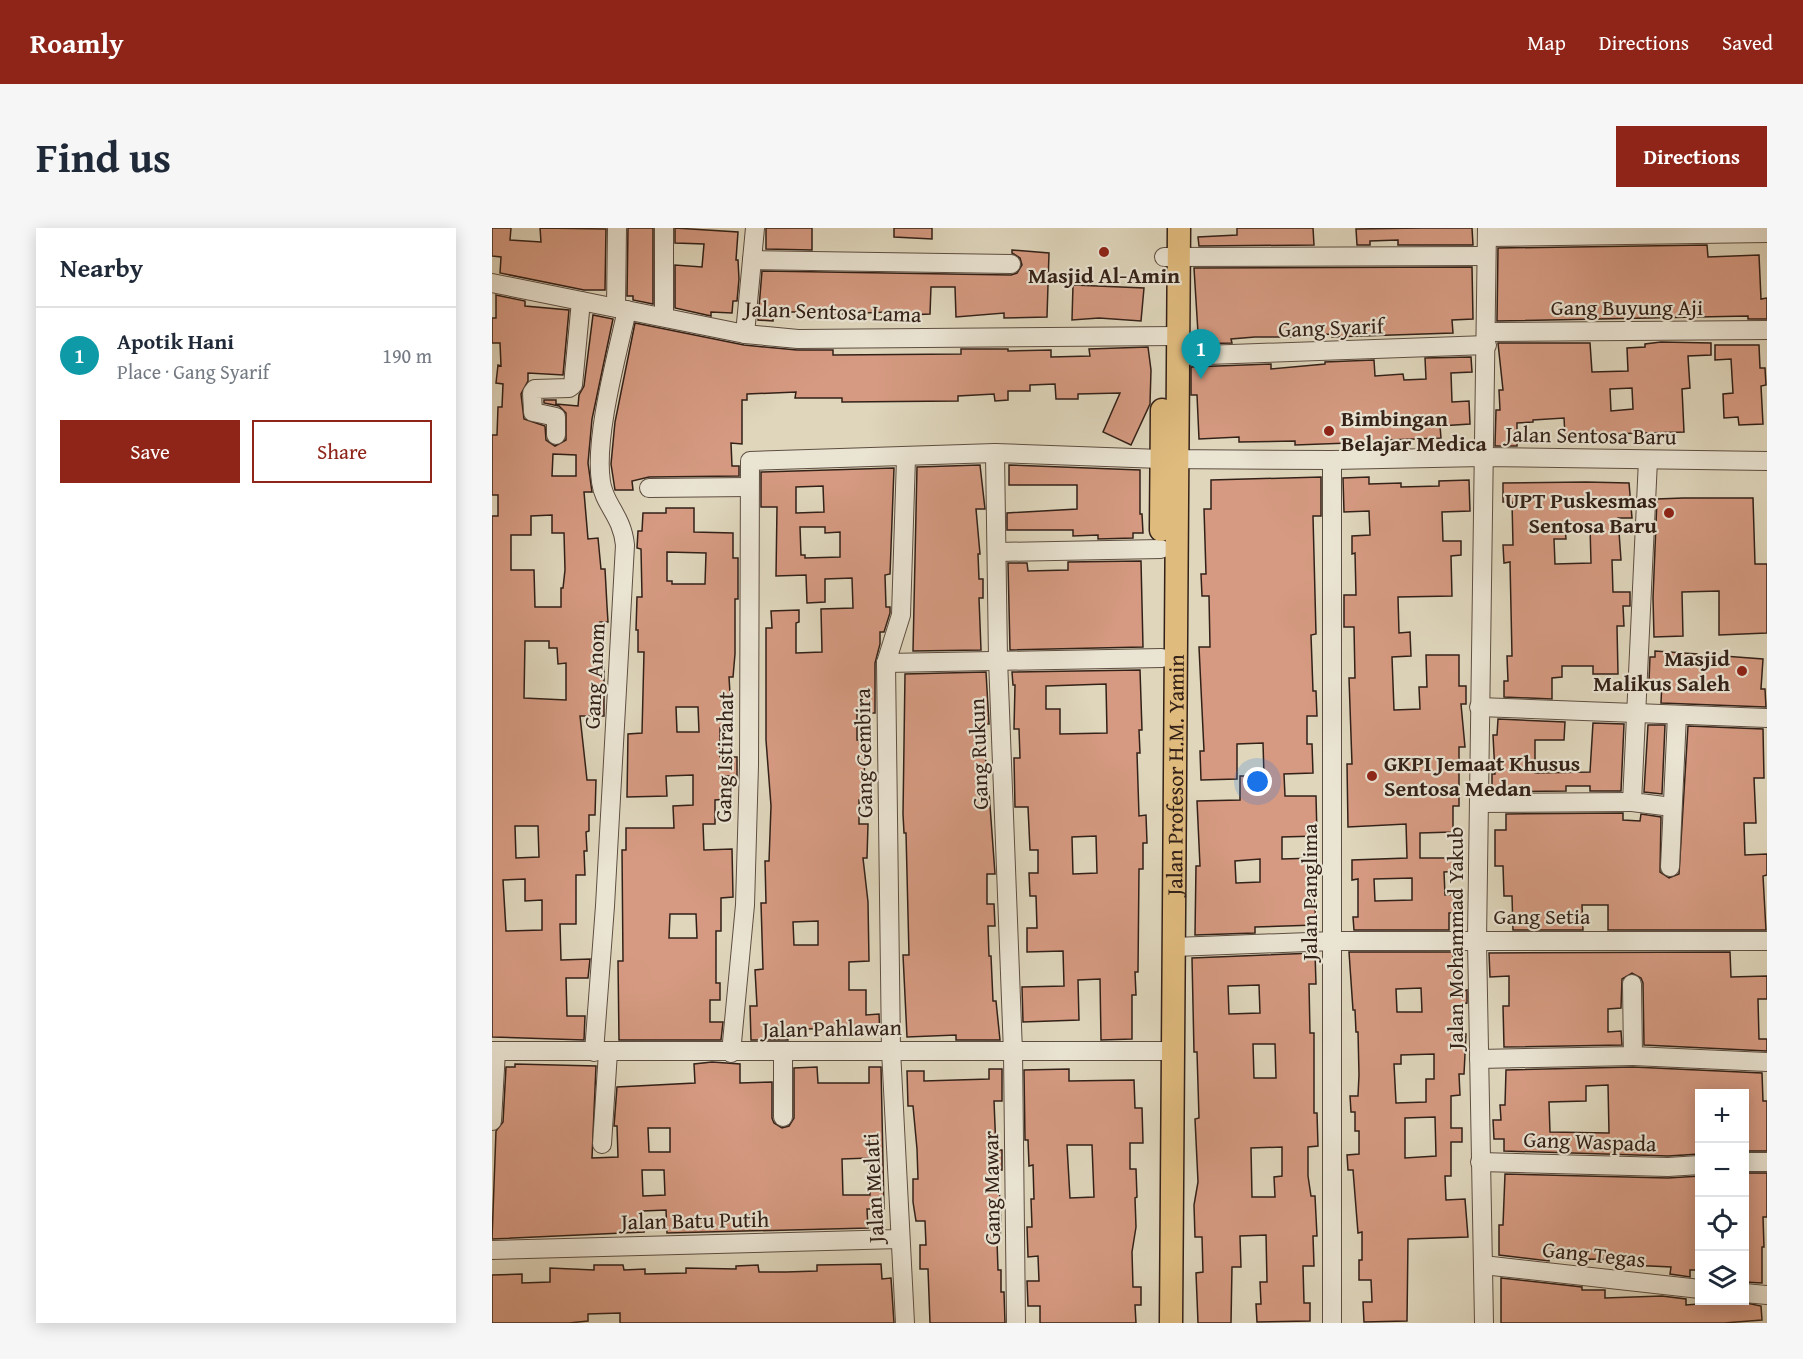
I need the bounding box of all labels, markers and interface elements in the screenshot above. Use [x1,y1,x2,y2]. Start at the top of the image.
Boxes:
text: Roamly [30,22,124,63]
text: Map [1527,27,1566,58]
text: Directions [1599,27,1689,58]
text: Saved [1722,27,1773,58]
text: Find us [36,126,171,187]
button: Directions [1616,126,1767,187]
marker: Masjid Al-Amin [1097,245,1111,259]
text: Nearby [60,248,143,287]
place label: Masjid Al-Amin [1028,259,1180,291]
street label: Gang Buyung Aji [1551,291,1703,323]
street label: Jalan Sentosa Lama [741,292,923,330]
street label: Gang Syarif [1278,309,1387,345]
text: Apotik Hani [117,325,234,357]
pin: 1 [1182,330,1220,379]
text: 1 [74,341,85,370]
text: 190 m [382,341,432,370]
text: Place · Gang Syarif [117,357,269,386]
place label: Bimbingan Belajar Medica [1341,402,1488,459]
street label: Jalan Sentosa Baru [1502,417,1677,452]
button: Save [60,420,240,483]
button: Share [252,420,432,483]
marker: Bimbingan Belajar Medica [1322,424,1336,438]
place label: UPT Puskesmas Sentosa Baru [1505,484,1657,541]
marker: UPT Puskesmas Sentosa Baru [1662,506,1676,520]
street label: Gang Anom [575,622,613,730]
place label: Masjid Malikus Saleh [1593,642,1730,699]
street label: Jalan Profesor H.M. Yamin [1158,654,1192,899]
marker: Masjid Malikus Saleh [1735,664,1749,678]
street label: Gang Gembira [846,687,880,818]
street label: Gang Istirahat [707,691,741,823]
street label: Gang Rukun [960,697,996,810]
place label: GKPI Jemaat Khusus Sentosa Medan [1384,747,1580,804]
your location [1243,767,1272,796]
marker: GKPI Jemaat Khusus Sentosa Medan [1365,769,1379,783]
street label: Jalan Panglima [1293,823,1325,964]
street label: Jalan Mohammad Yakub [1439,827,1471,1052]
street label: Gang Setia [1494,900,1591,932]
street label: Jalan Pahlawan [759,1011,903,1045]
map controls [1695,1089,1749,1305]
button: + [1695,1089,1749,1143]
street label: Gang Waspada [1523,1123,1658,1159]
street label: Gang Mawar [974,1131,1008,1245]
street label: Jalan Melati [854,1132,892,1247]
button: − [1695,1143,1749,1197]
button: locate [1695,1197,1749,1251]
street label: Jalan Batu Putih [617,1203,770,1237]
street label: Gang Tegas [1541,1233,1647,1275]
button: layers [1695,1251,1749,1305]

